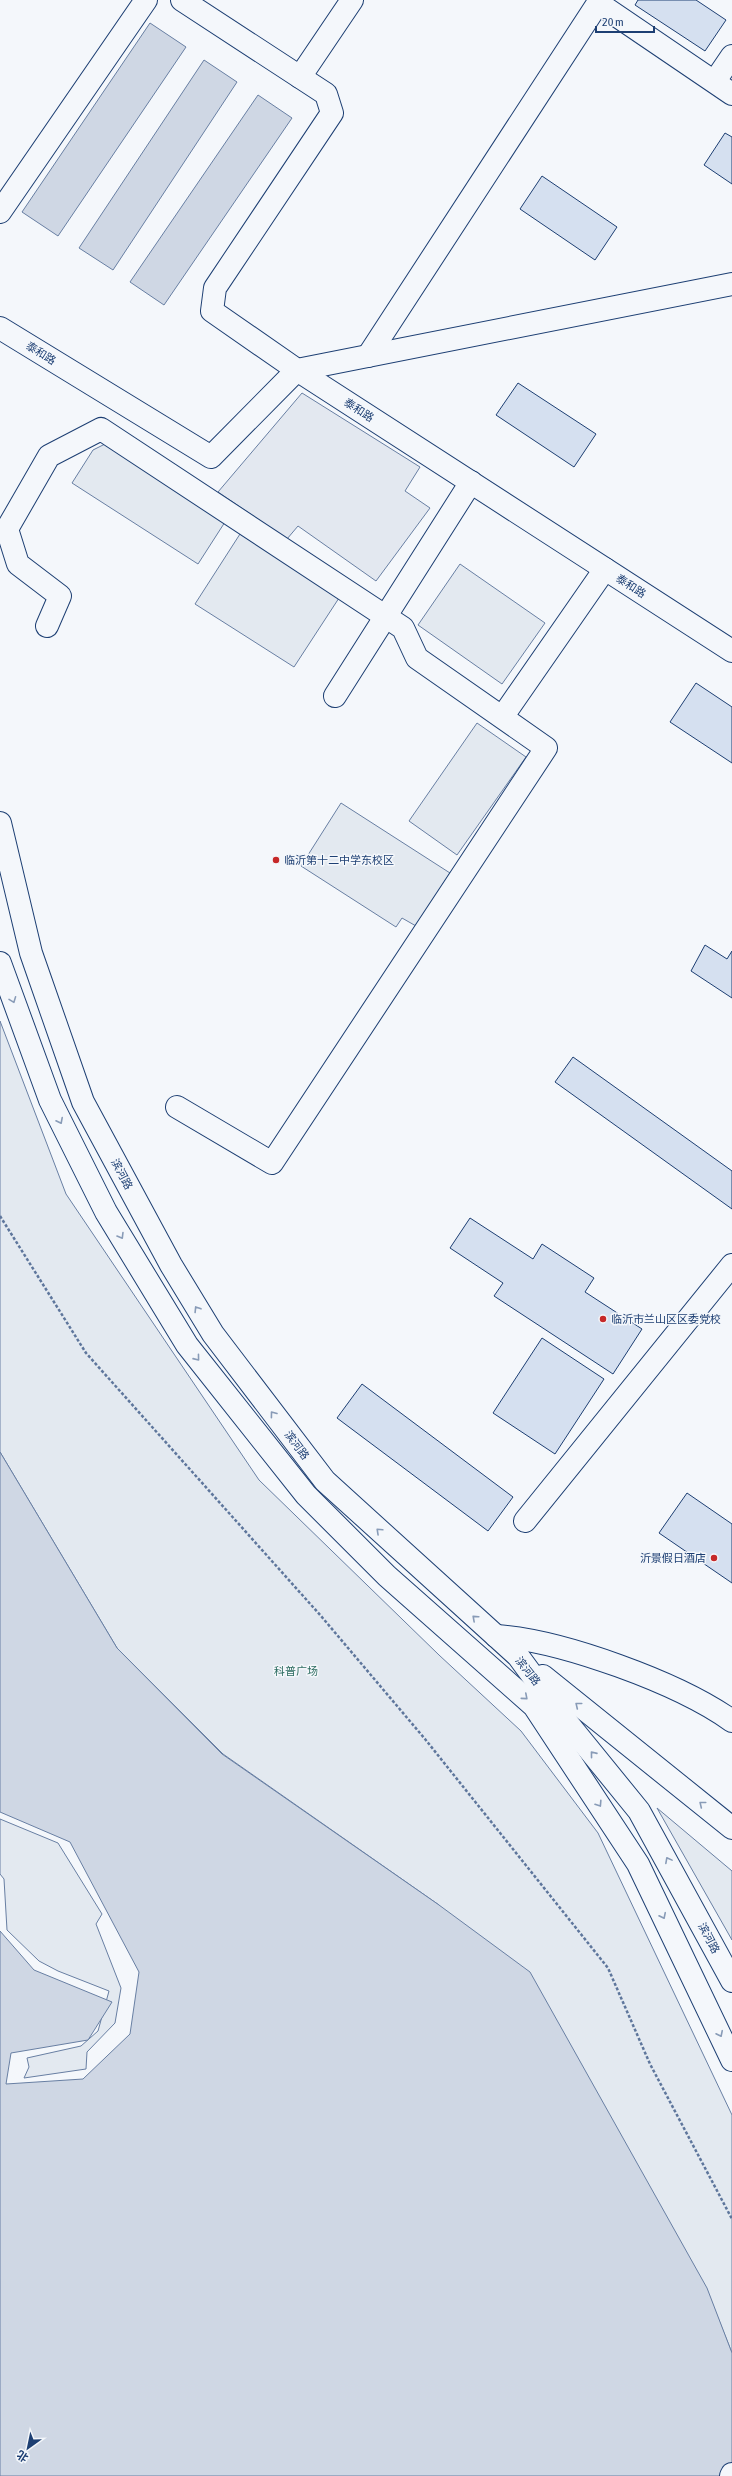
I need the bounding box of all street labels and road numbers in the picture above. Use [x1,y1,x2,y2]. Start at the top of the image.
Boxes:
street label: 泰和路 [24,339,58,367]
street label: 泰和路 [342,396,376,424]
street label: 泰和路 [614,572,648,600]
street label: 滨河路 [109,1157,135,1191]
street label: 滨河路 [282,1428,312,1462]
street label: 滨河路 [513,1654,543,1688]
street label: 滨河路 [696,1921,722,1955]

